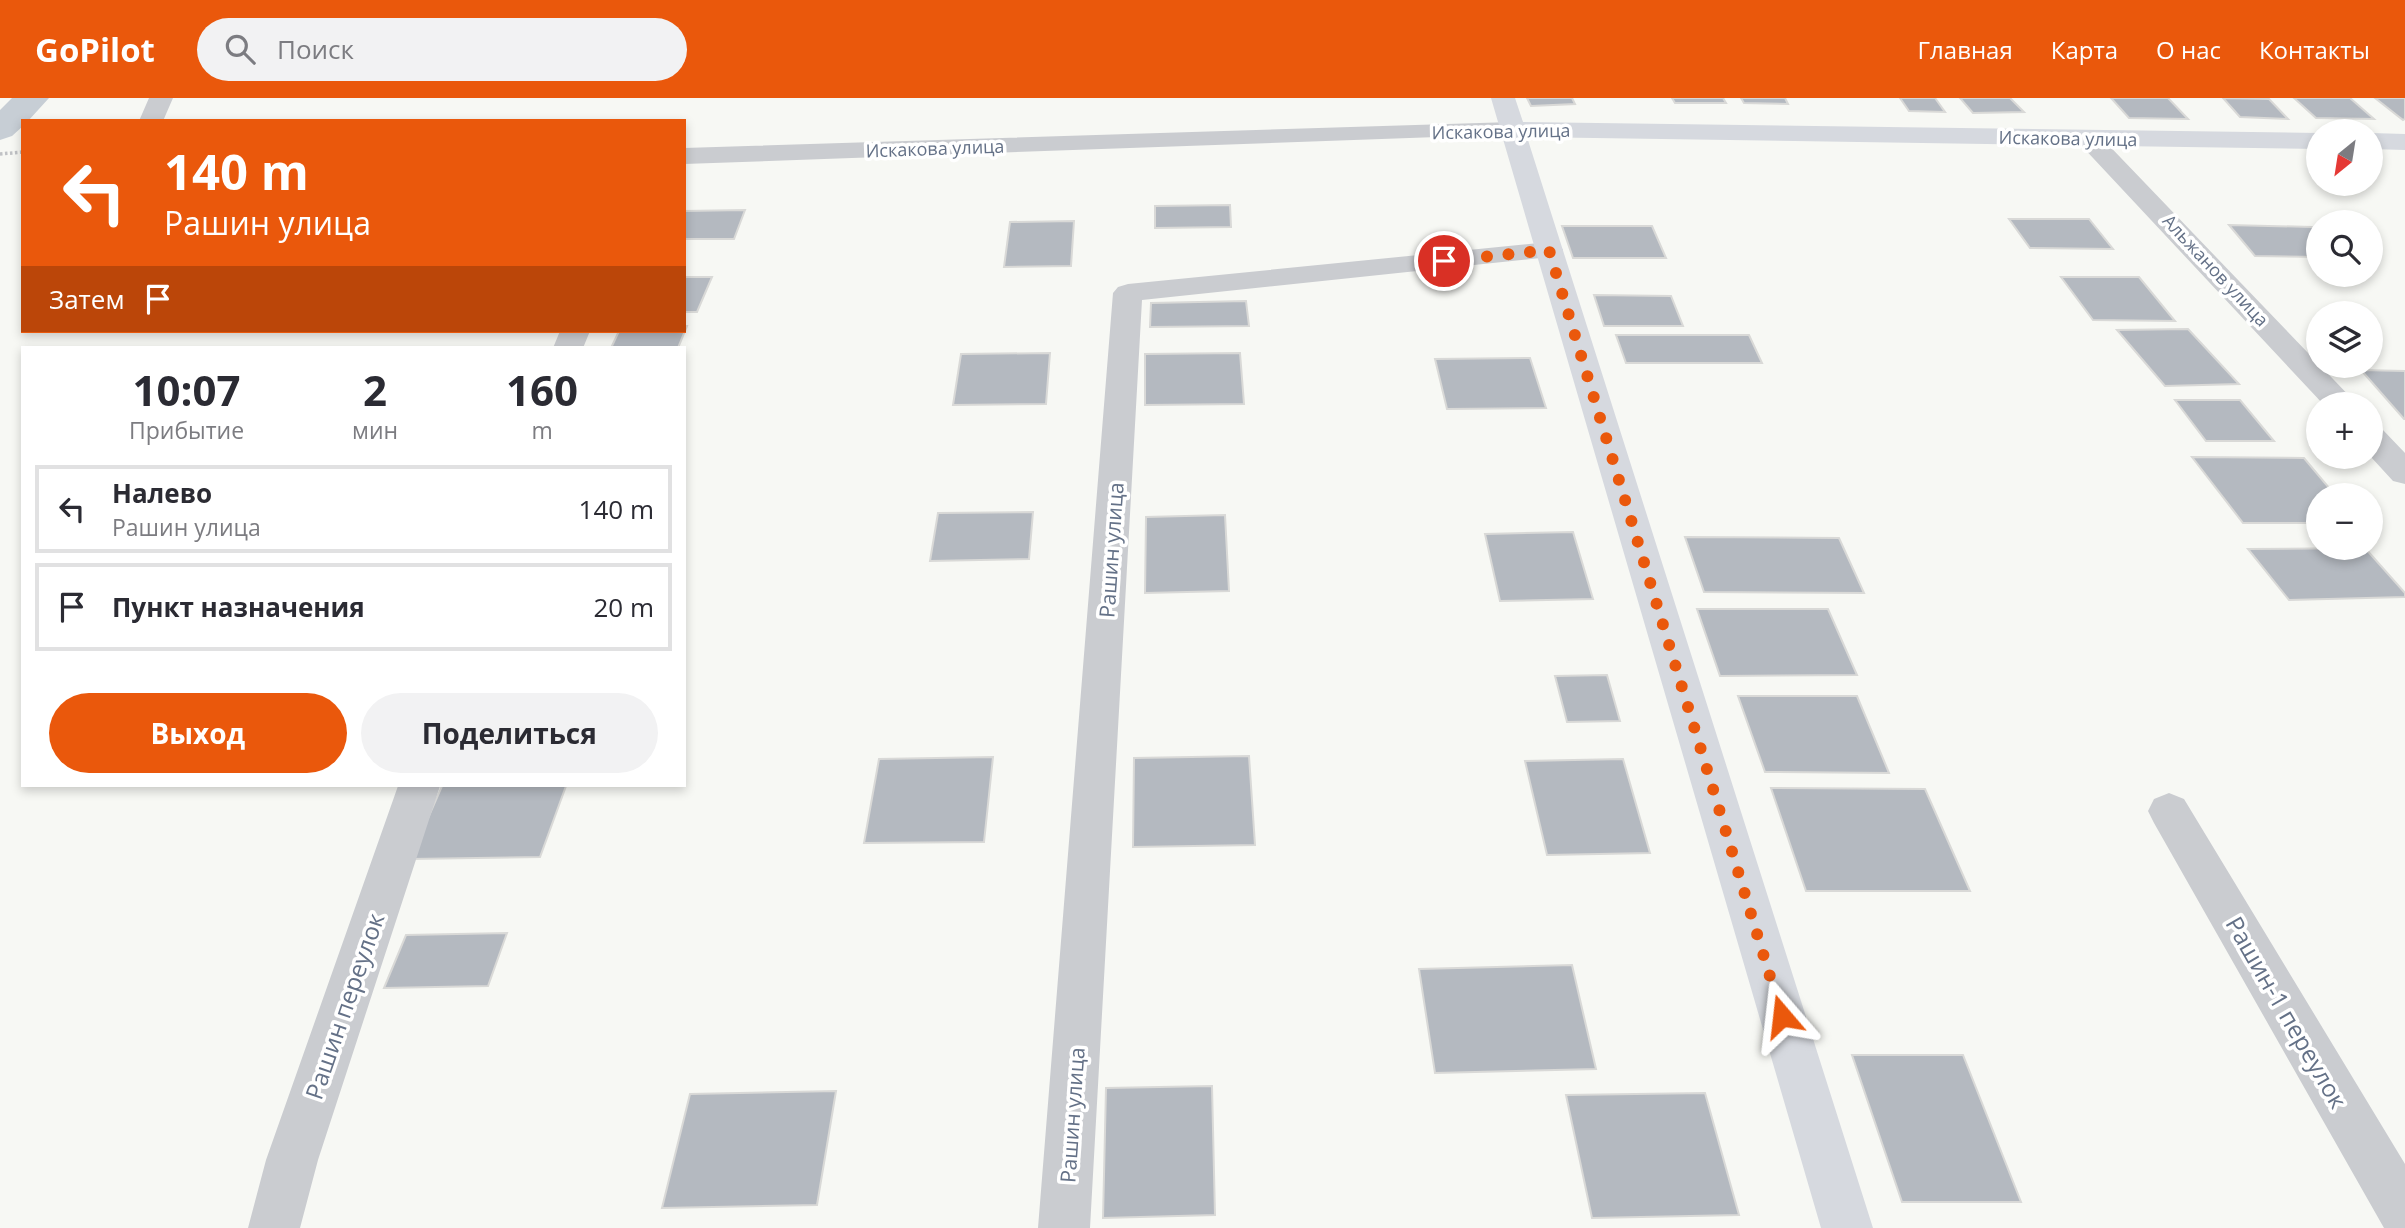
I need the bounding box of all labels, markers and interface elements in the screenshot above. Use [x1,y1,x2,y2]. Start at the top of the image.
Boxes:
search box [197,18,687,81]
text: GoPilot [35,27,155,72]
icon: search [221,30,259,68]
text: Поиск [277,31,354,67]
text: Главная [1918,33,2013,66]
text: Карта [2051,33,2118,66]
text: О нас [2156,33,2221,66]
text: Контакты [2259,33,2370,66]
street label: Искакова улица [1431,118,1571,144]
north arrow [2306,119,2384,196]
map controls [2306,119,2383,560]
street label: Искакова улица [1998,125,2138,151]
street label: Искакова улица [865,134,1005,162]
text: 140 m [164,138,309,204]
icon: left [49,147,140,238]
text: Рашин улица [164,201,371,244]
street label: Альжанов улица [2158,209,2274,331]
button: search [2306,210,2383,287]
pin [1414,231,1474,291]
icon: arrive [1425,242,1463,280]
icon: arrive [139,280,177,318]
text: Затем [49,281,125,317]
button: layers [2306,301,2383,378]
text: 10:07 [132,361,241,418]
text: 2 [363,361,387,418]
text: 160 [506,361,578,418]
button: + [2306,392,2383,469]
text: Прибытие [129,414,244,446]
text: мин [352,414,398,446]
text: m [531,414,553,446]
text: Налево [112,475,212,511]
street label: Рашин улица [1092,481,1130,619]
button: − [2306,483,2383,560]
icon: left [53,490,91,528]
text: 140 m [579,491,654,527]
text: Рашин улица [112,511,261,543]
icon: arrive [53,588,91,626]
text: Пункт назначения [112,589,365,625]
text: 20 m [593,589,654,625]
button: Выход [49,693,347,773]
button: Поделиться [361,693,658,773]
street label: Рашин переулок [297,908,392,1104]
street label: Рашин-1 переулок [2219,910,2356,1114]
position arrow [1745,979,1819,1053]
street label: Рашин улица [1053,1046,1091,1184]

